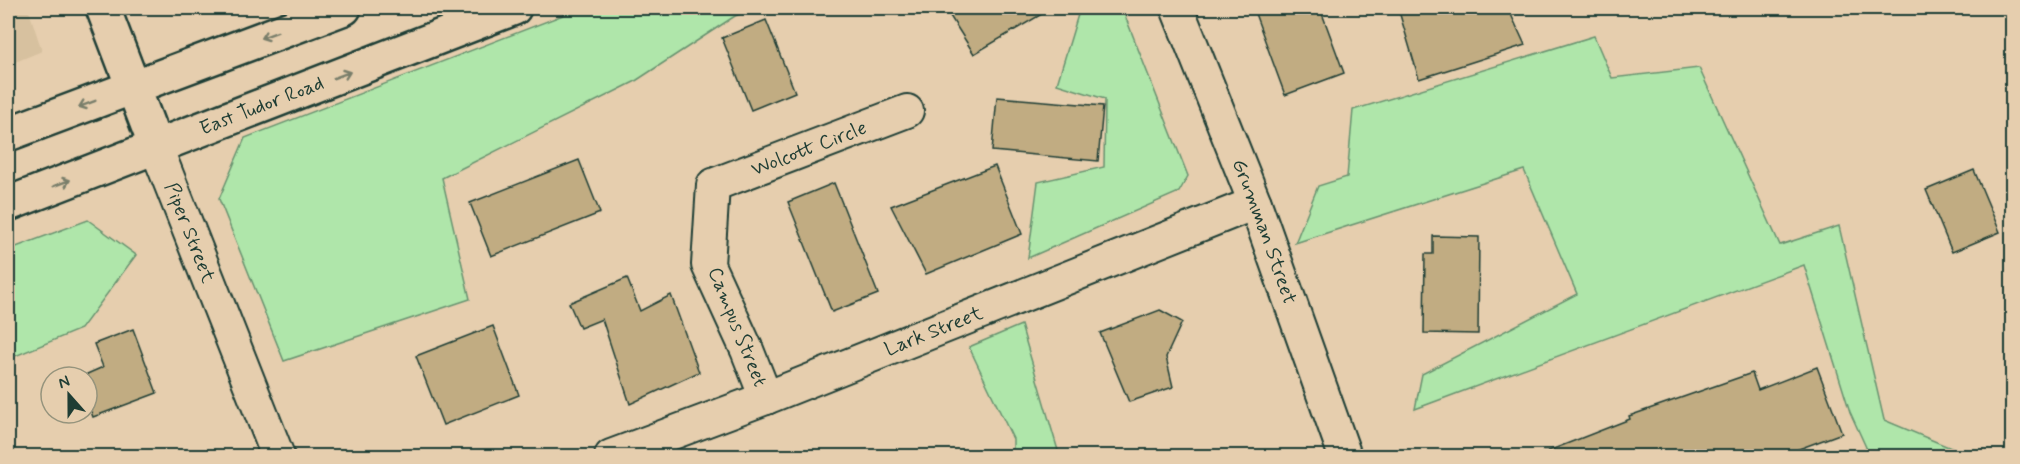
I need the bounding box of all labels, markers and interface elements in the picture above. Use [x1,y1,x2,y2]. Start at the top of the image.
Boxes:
one-way arrow [261,31,279,42]
one-way arrow [332,68,351,79]
street label: East Tudor Road [196,69,328,142]
one-way arrow [78,99,97,110]
street label: Wolcott Circle [747,114,871,183]
street label: Grumman Street [1225,155,1303,308]
one-way arrow [52,177,71,188]
street label: Piper Street [158,178,222,287]
street label: Campus Street [701,263,773,391]
street label: Lark Street [881,299,987,363]
north arrow [39,365,99,425]
text: N [55,371,73,394]

